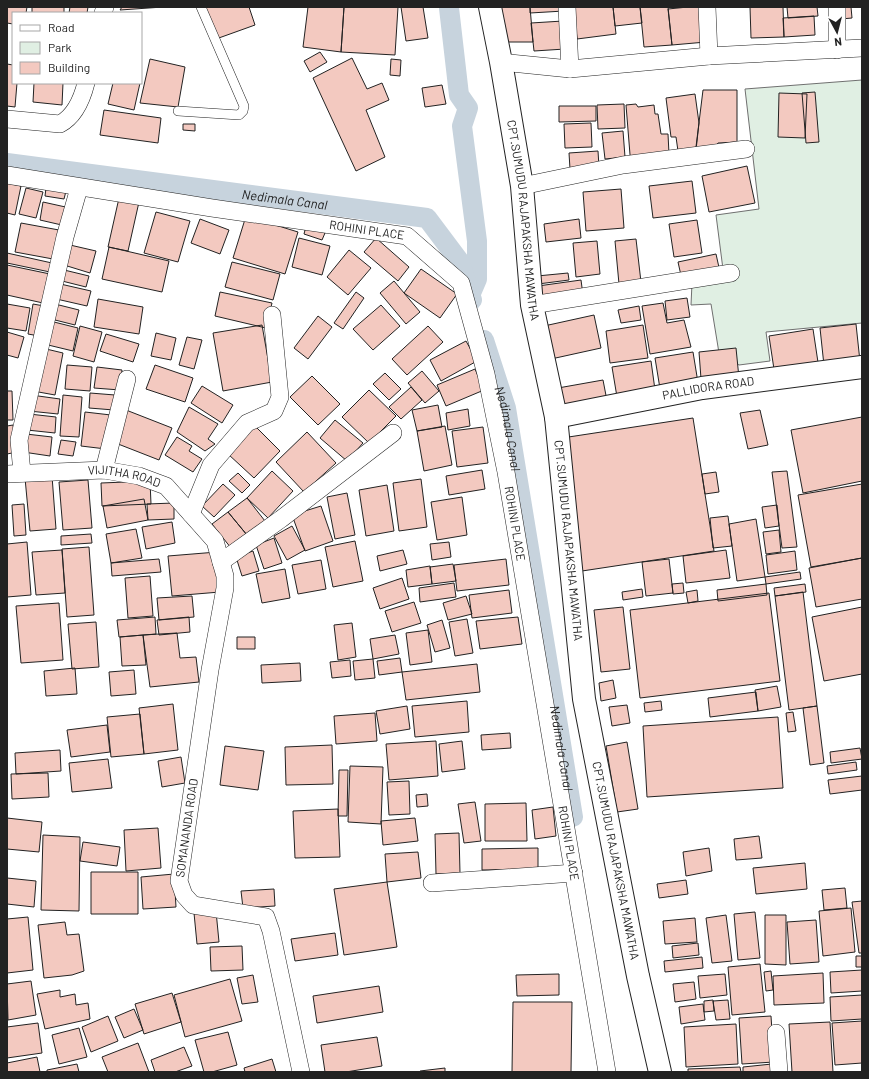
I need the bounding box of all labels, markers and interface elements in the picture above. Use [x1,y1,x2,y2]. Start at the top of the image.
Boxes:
legend [12,12,142,84]
north arrow [817,12,857,52]
text: Road [48,20,75,34]
text: N [834,36,843,49]
text: Park [48,40,72,54]
text: Building [48,60,90,74]
street label: CPT.SUMUDU RAJAPAKSHA MAWATHA [505,119,543,322]
water label: Nedimala Canal [241,186,328,213]
street label: ROHINI PLACE [329,217,405,242]
street label: PALLIDORA ROAD [661,373,755,402]
water label: Nedimala Canal [491,384,524,472]
street label: CPT.SUMUDU RAJAPAKSHA MAWATHA [552,439,586,642]
street label: VIJITHA ROAD [87,462,163,489]
street label: ROHINI PLACE [503,485,529,562]
water label: Nedimala Canal [547,704,577,792]
street label: CPT.SUMUDU RAJAPAKSHA MAWATHA [590,760,643,961]
street label: SOMANANDA ROAD [172,777,200,878]
street label: ROHINI PLACE [556,805,583,881]

